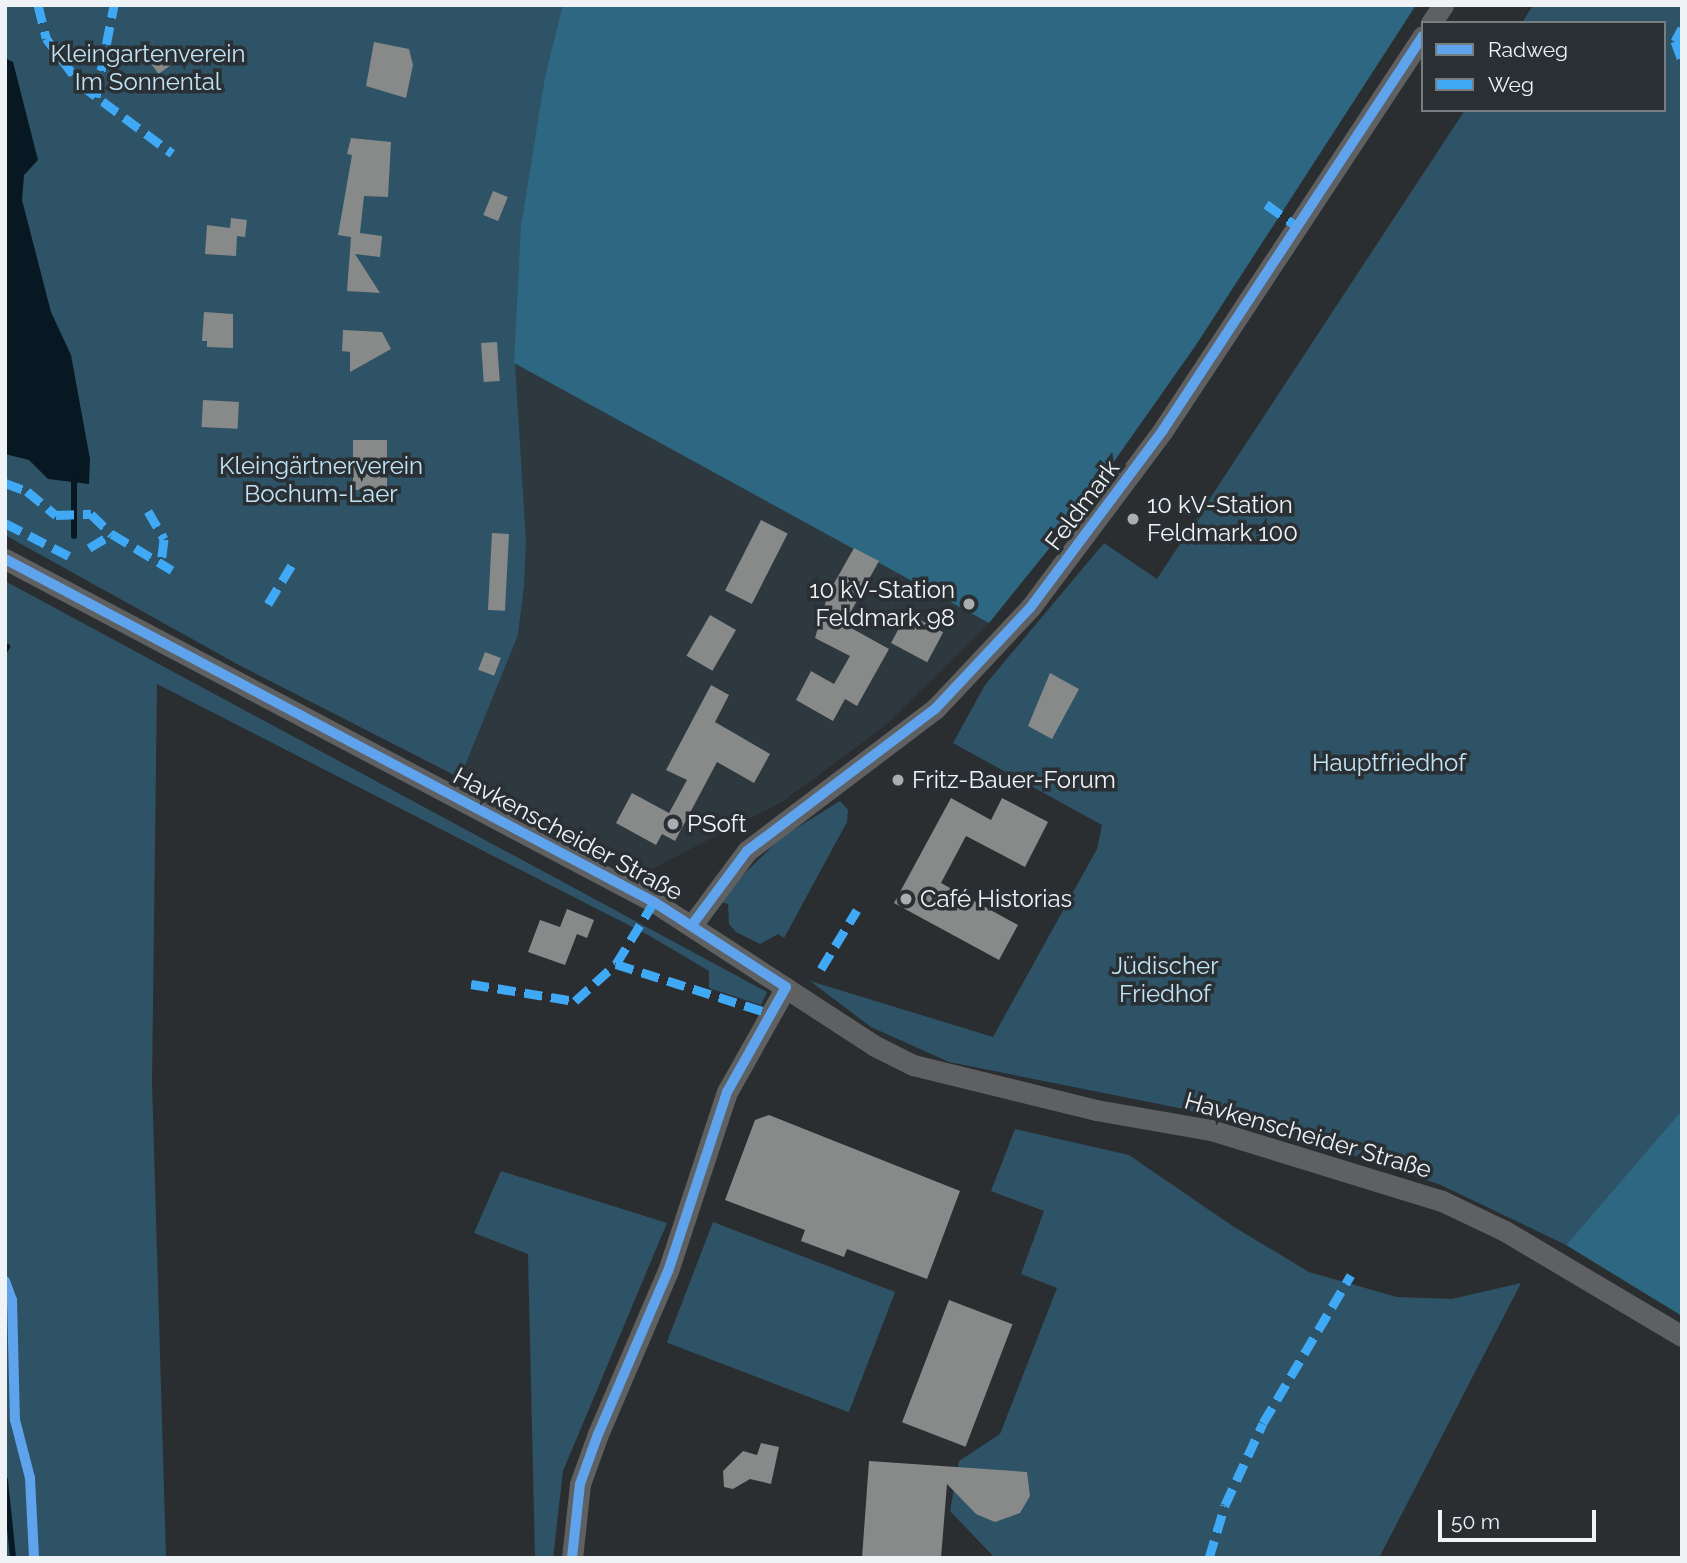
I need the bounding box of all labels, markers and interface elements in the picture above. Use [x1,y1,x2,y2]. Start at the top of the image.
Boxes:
legend [1421,21,1666,112]
text: Radweg [1488,37,1568,62]
park label: Kleingartenverein Im Sonnental [50,40,246,96]
text: Weg [1488,72,1534,97]
park label: Kleingärtnerverein Bochum-Laer [219,452,423,508]
street label: Feldmark [1039,454,1125,556]
place label: 10 kV-Station Feldmark 100 [1147,491,1298,547]
marker: 10 kV-Station Feldmark 100 [1125,511,1141,527]
place label: 10 kV-Station Feldmark 98 [809,576,955,632]
marker: 10 kV-Station Feldmark 98 [961,596,977,612]
park label: Hauptfriedhof [1312,749,1466,777]
street label: Havkenscheider Straße [448,761,688,907]
place label: Fritz-Bauer-Forum [912,766,1116,794]
marker: Fritz-Bauer-Forum [890,772,906,788]
place label: PSoft [687,810,747,838]
marker: PSoft [665,816,681,832]
place label: Café Historias [920,885,1072,913]
marker: Café Historias [898,891,914,907]
park label: Jüdischer Friedhof [1111,952,1219,1008]
street label: Havkenscheider Straße [1181,1086,1435,1184]
scale bar [1442,1496,1600,1540]
text: 50 m [1451,1509,1500,1534]

